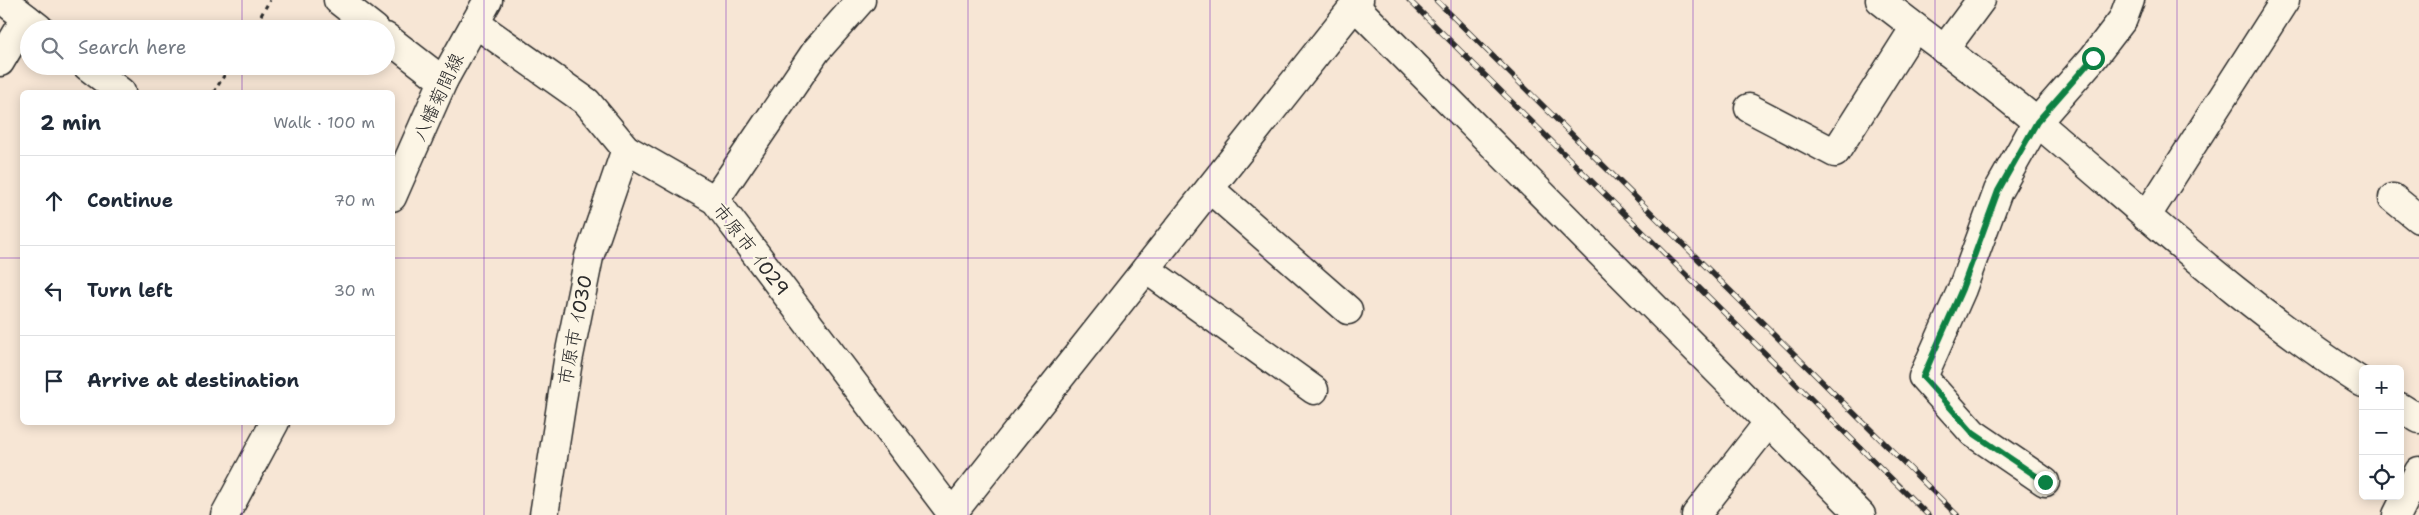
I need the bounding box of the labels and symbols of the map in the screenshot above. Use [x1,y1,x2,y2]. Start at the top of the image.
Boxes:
route start [2082,47,2105,70]
street label: 八幡菊間線 [407,49,469,145]
street label: 市原市 ｲ029 [707,198,795,300]
street label: 市原市 ｲ030 [552,273,598,387]
route end [2034,471,2057,494]

